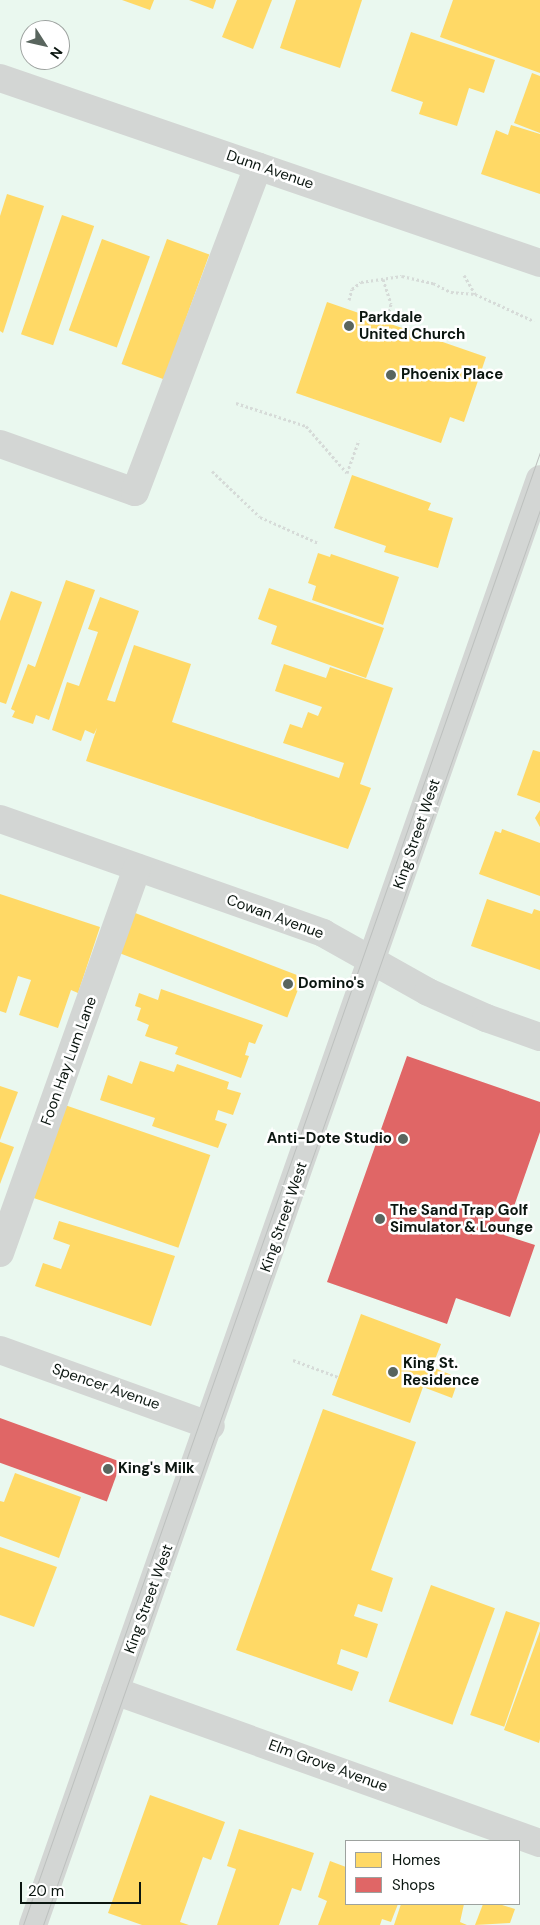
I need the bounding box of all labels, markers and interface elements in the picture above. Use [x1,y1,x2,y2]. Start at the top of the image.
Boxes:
north arrow [20,20,70,70]
text: N [46,44,67,62]
street label: Dunn Avenue [224,147,316,193]
place label: Parkdale United Church [359,308,465,343]
marker: Parkdale United Church [343,320,355,332]
place label: Phoenix Place [401,366,503,384]
marker: Phoenix Place [385,369,397,381]
street label: King Street West [390,777,444,891]
street label: Cowan Avenue [224,891,326,943]
place label: Domino's [298,975,365,993]
marker: Domino's [282,978,294,990]
street label: Foon Hay Lum Lane [37,994,101,1128]
place label: Anti-Dote Studio [267,1130,392,1148]
marker: Anti-Dote Studio [396,1132,410,1146]
street label: King Street West [257,1160,311,1274]
place label: The Sand Trap Golf Simulator & Lounge [390,1201,533,1236]
marker: The Sand Trap Golf Simulator & Lounge [374,1213,386,1225]
place label: King St. Residence [403,1354,479,1389]
street label: Spencer Avenue [50,1360,162,1414]
marker: King St. Residence [387,1366,399,1378]
place label: King's Milk [118,1460,195,1478]
marker: King's Milk [102,1463,114,1475]
street label: King Street West [121,1542,177,1656]
street label: Elm Grove Avenue [266,1736,390,1796]
legend [345,1840,520,1905]
text: Homes [392,1850,441,1870]
scale bar [22,1872,144,1904]
text: Shops [392,1875,435,1895]
text: 20 m [28,1881,64,1901]

